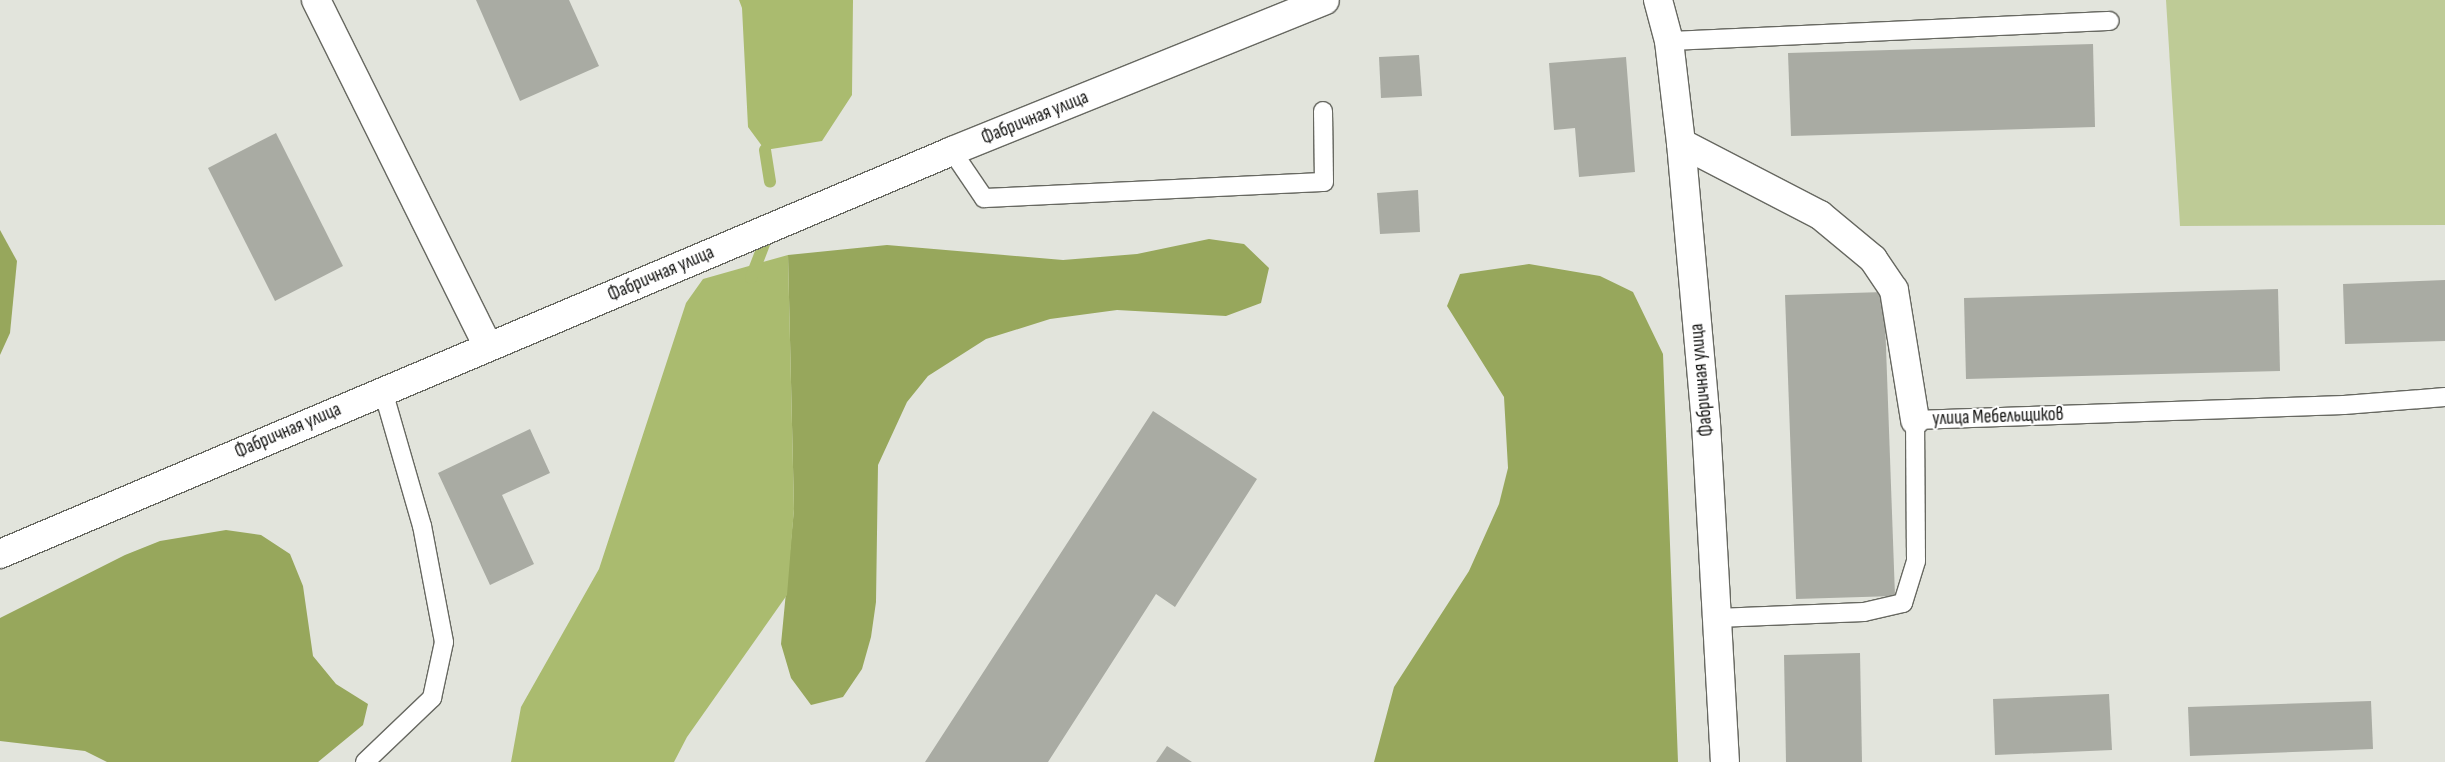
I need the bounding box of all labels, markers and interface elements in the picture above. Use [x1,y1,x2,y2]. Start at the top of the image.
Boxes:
street label: Фабричная улица [978,86,1092,150]
street label: Фабричная улица [604,241,718,307]
street label: Фабричная улица [1686,323,1718,437]
street label: Фабричная улица [231,398,345,464]
street label: улица Мебельщиков [1932,403,2064,431]

